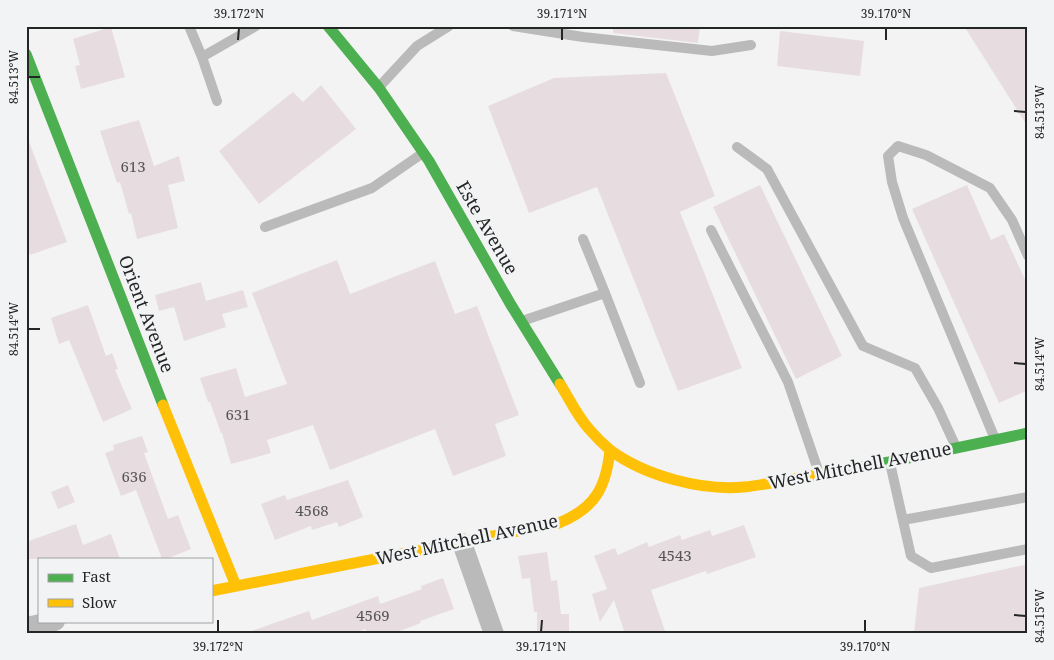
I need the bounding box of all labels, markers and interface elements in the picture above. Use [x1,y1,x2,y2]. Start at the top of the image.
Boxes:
text: 39.172°N [214,5,264,22]
text: 39.171°N [537,5,587,22]
text: 39.170°N [861,5,911,22]
text: 84.513°W [5,50,22,104]
text: 84.513°W [1031,85,1048,139]
house number: 613 [120,156,146,176]
street label: Este Avenue [451,176,524,279]
street label: Orient Avenue [113,251,180,376]
text: 84.514°W [5,302,22,356]
text: 84.514°W [1031,337,1048,391]
house number: 631 [225,404,251,424]
street label: West Mitchell Avenue [766,436,953,495]
house number: 636 [121,466,147,486]
house number: 4568 [295,500,329,520]
street label: West Mitchell Avenue [374,508,560,570]
house number: 4543 [658,545,692,565]
legend [38,558,212,622]
text: Fast [82,566,111,586]
text: 84.515°W [1031,589,1048,643]
text: Slow [82,592,116,612]
house number: 4569 [356,605,390,625]
text: 39.172°N [193,638,243,655]
text: 39.171°N [516,638,566,655]
text: 39.170°N [840,638,890,655]

